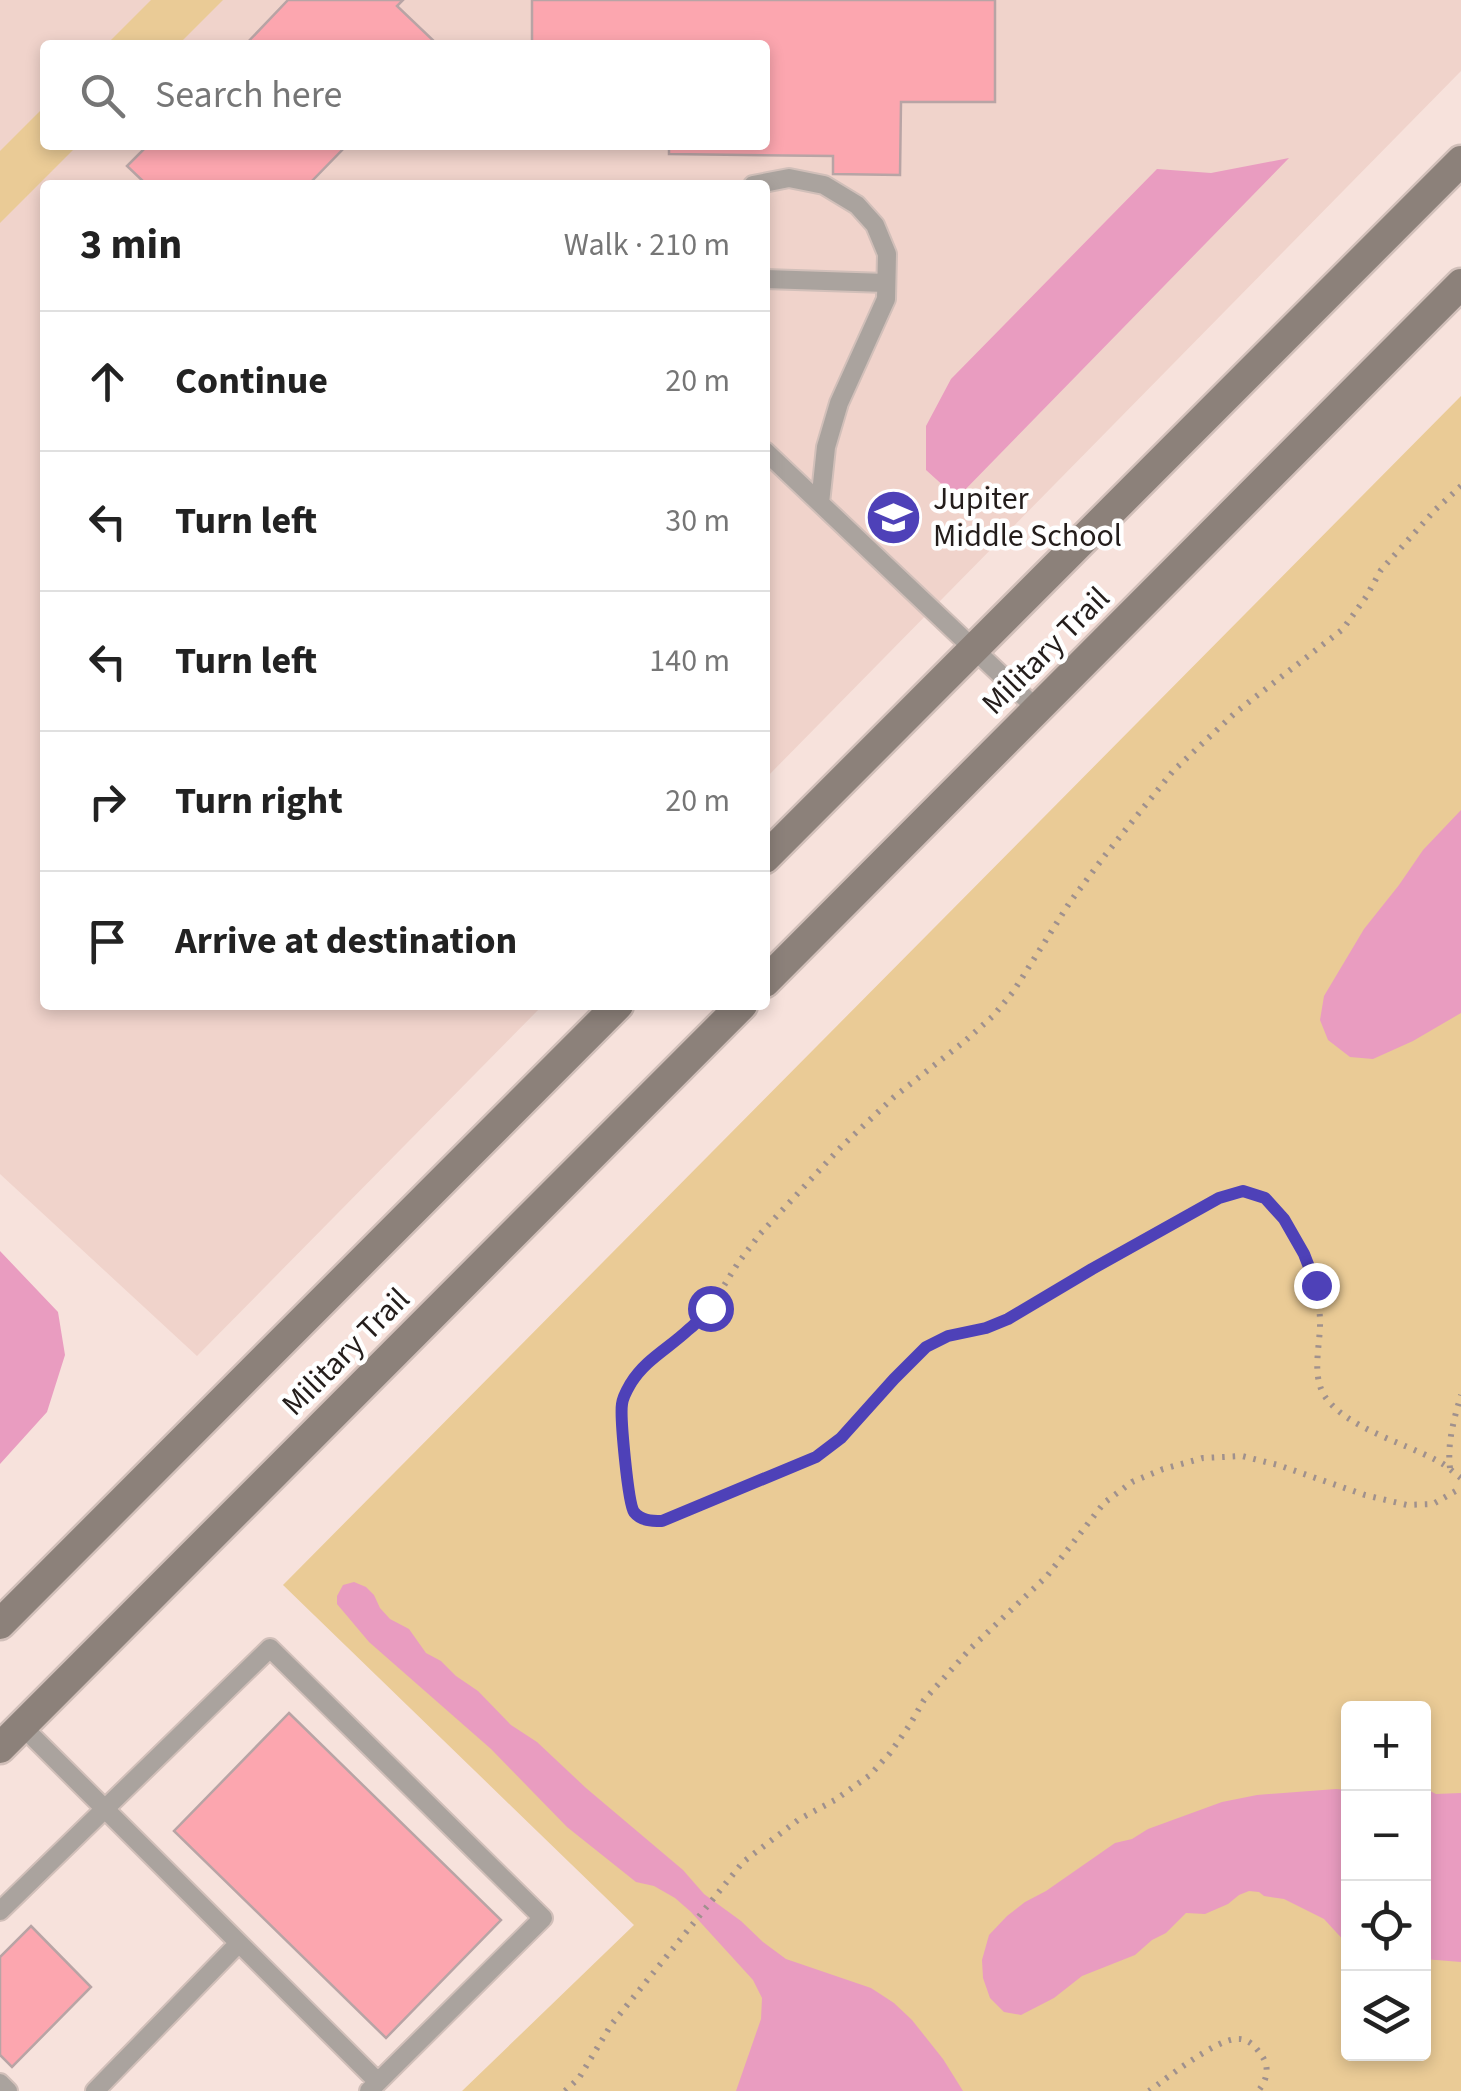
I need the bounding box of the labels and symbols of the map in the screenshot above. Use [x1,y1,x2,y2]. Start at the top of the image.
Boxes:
place label: Jupiter Middle School [933,476,1122,559]
school or university icon: Jupiter Middle School [864,487,924,547]
street label: Military Trail [971,576,1121,726]
route end [1294,1263,1340,1309]
street label: Military Trail [271,1277,421,1427]
route start [688,1286,734,1332]

